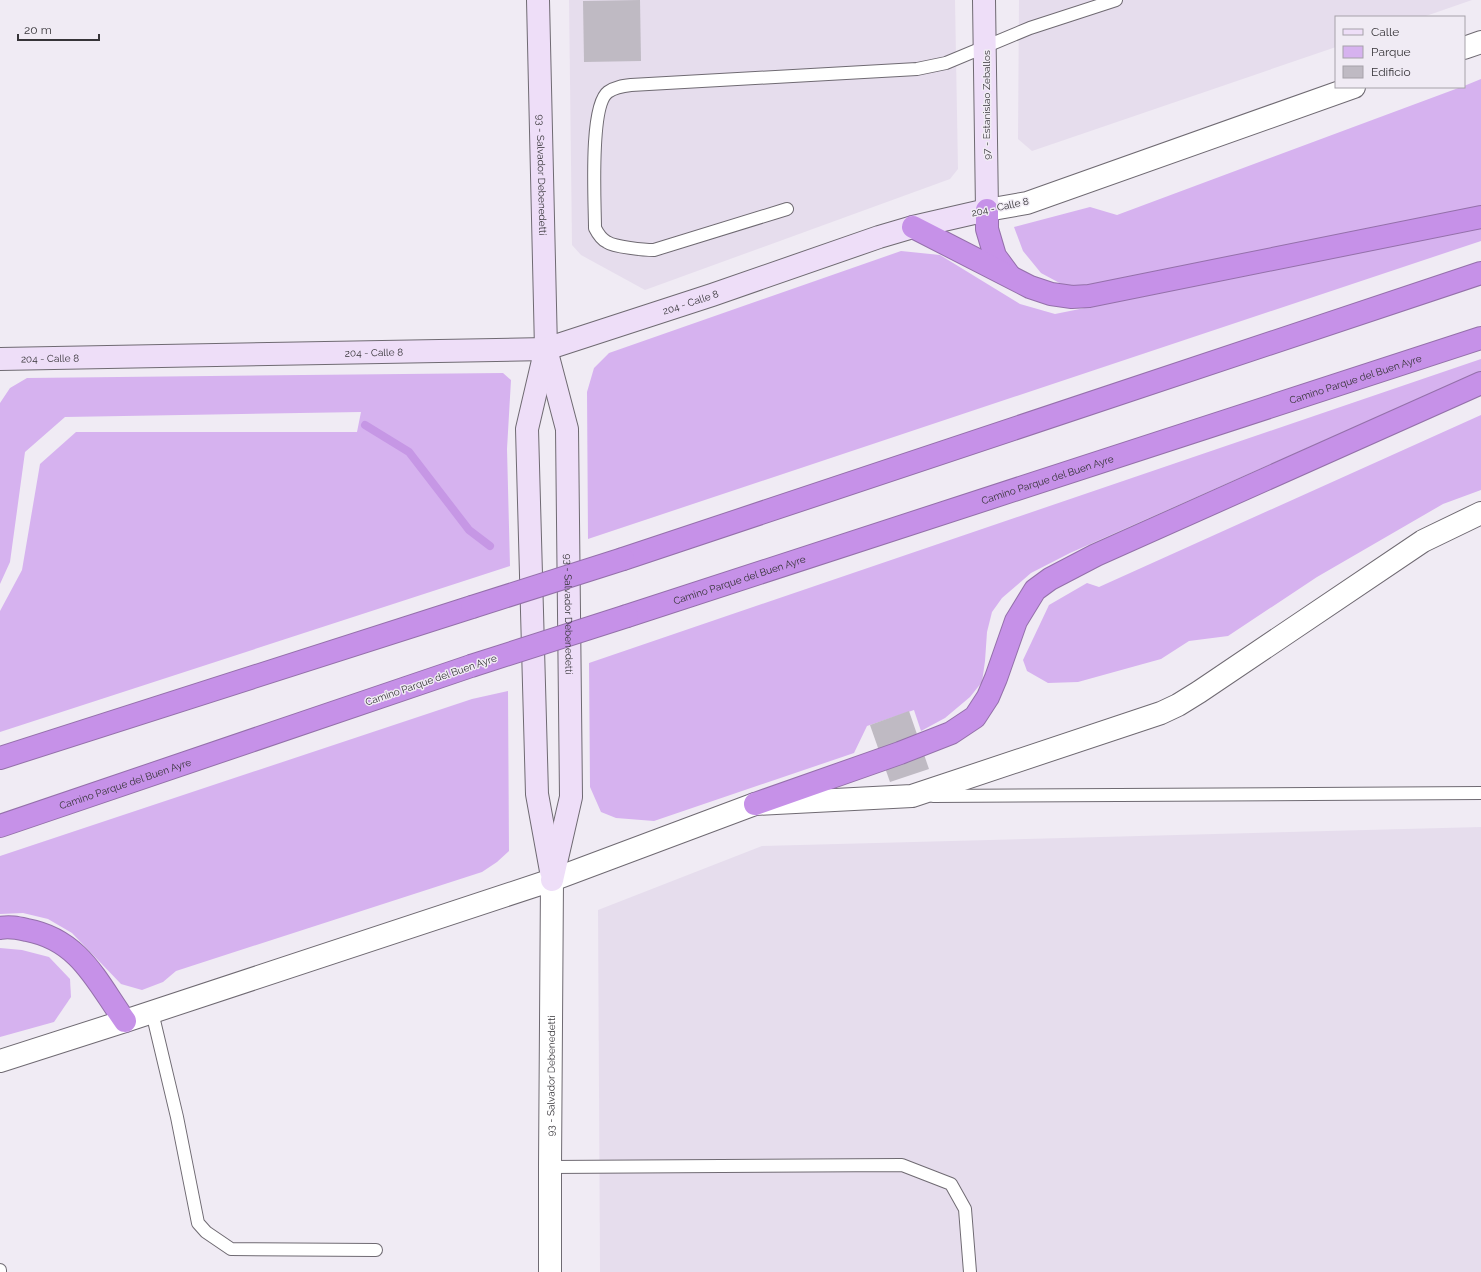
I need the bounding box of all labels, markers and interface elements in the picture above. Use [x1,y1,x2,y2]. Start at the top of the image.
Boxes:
scale bar [18,16,99,42]
legend [1335,16,1465,88]
text: 20 m [24,23,52,37]
text: Calle [1371,25,1399,39]
text: Parque [1371,45,1411,59]
street label: 97 - Estanislao Zeballos [981,50,992,160]
text: Edificio [1371,65,1411,79]
street label: 93 - Salvador Debenedetti [535,114,549,236]
street label: 204 - Calle 8 [970,196,1030,218]
street label: 204 - Calle 8 [661,288,720,316]
street label: 204 - Calle 8 [345,346,403,358]
street label: 204 - Calle 8 [21,352,79,364]
street label: Camino Parque del Buen Ayre [1288,352,1423,406]
street label: Camino Parque del Buen Ayre [980,452,1115,506]
street label: Camino Parque del Buen Ayre [672,553,807,606]
street label: 93 - Salvador Debenedetti [563,554,575,675]
street label: Camino Parque del Buen Ayre [364,652,498,708]
street label: Camino Parque del Buen Ayre [58,756,192,811]
street label: 93 - Salvador Debenedetti [545,1015,557,1137]

